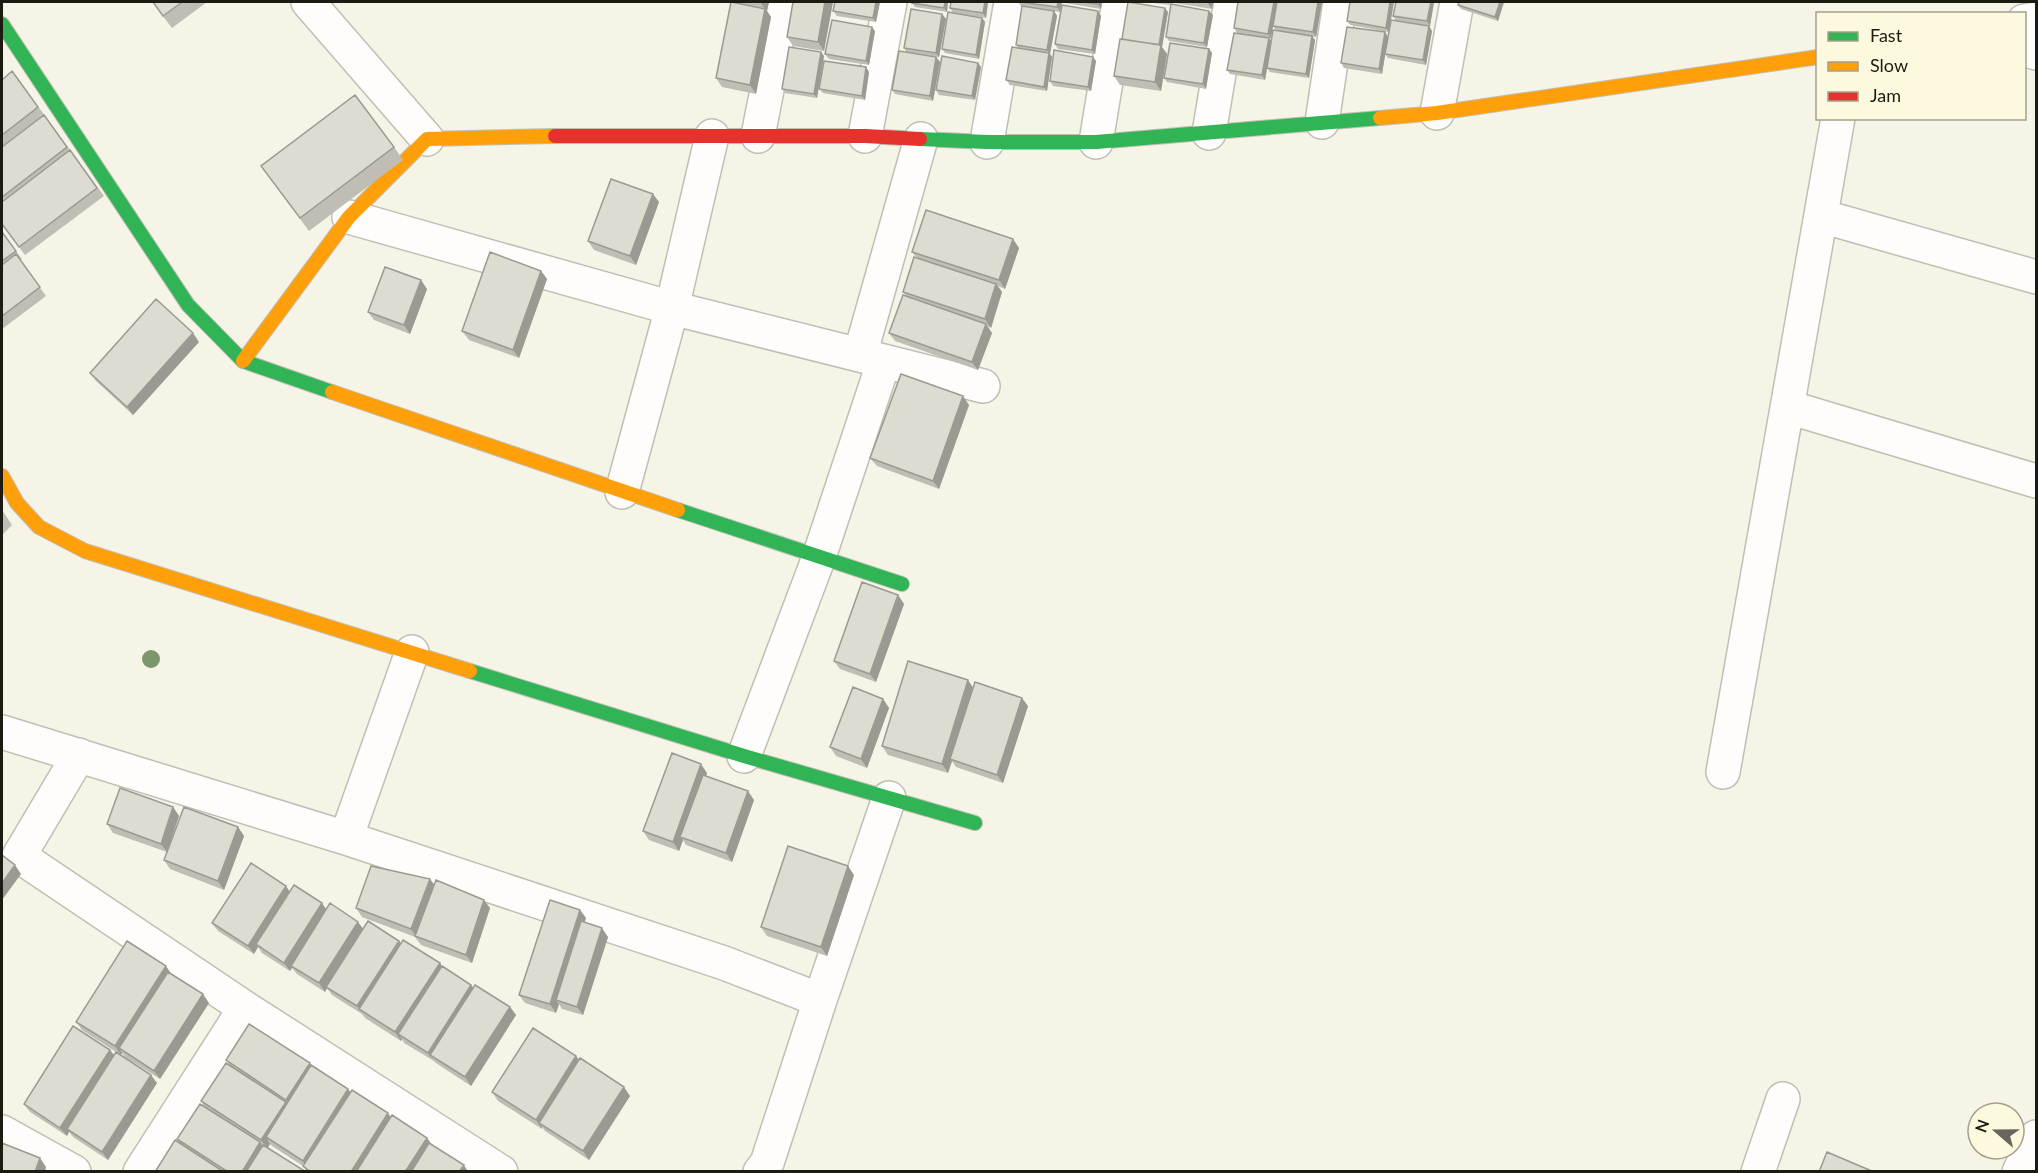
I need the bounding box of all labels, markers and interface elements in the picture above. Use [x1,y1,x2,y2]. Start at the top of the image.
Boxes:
legend [1816,12,2026,120]
text: Fast [1870,24,1903,46]
text: Slow [1870,54,1908,76]
text: Jam [1870,84,1901,106]
north arrow [1966,1101,2026,1161]
text: N [1970,1117,1992,1135]

